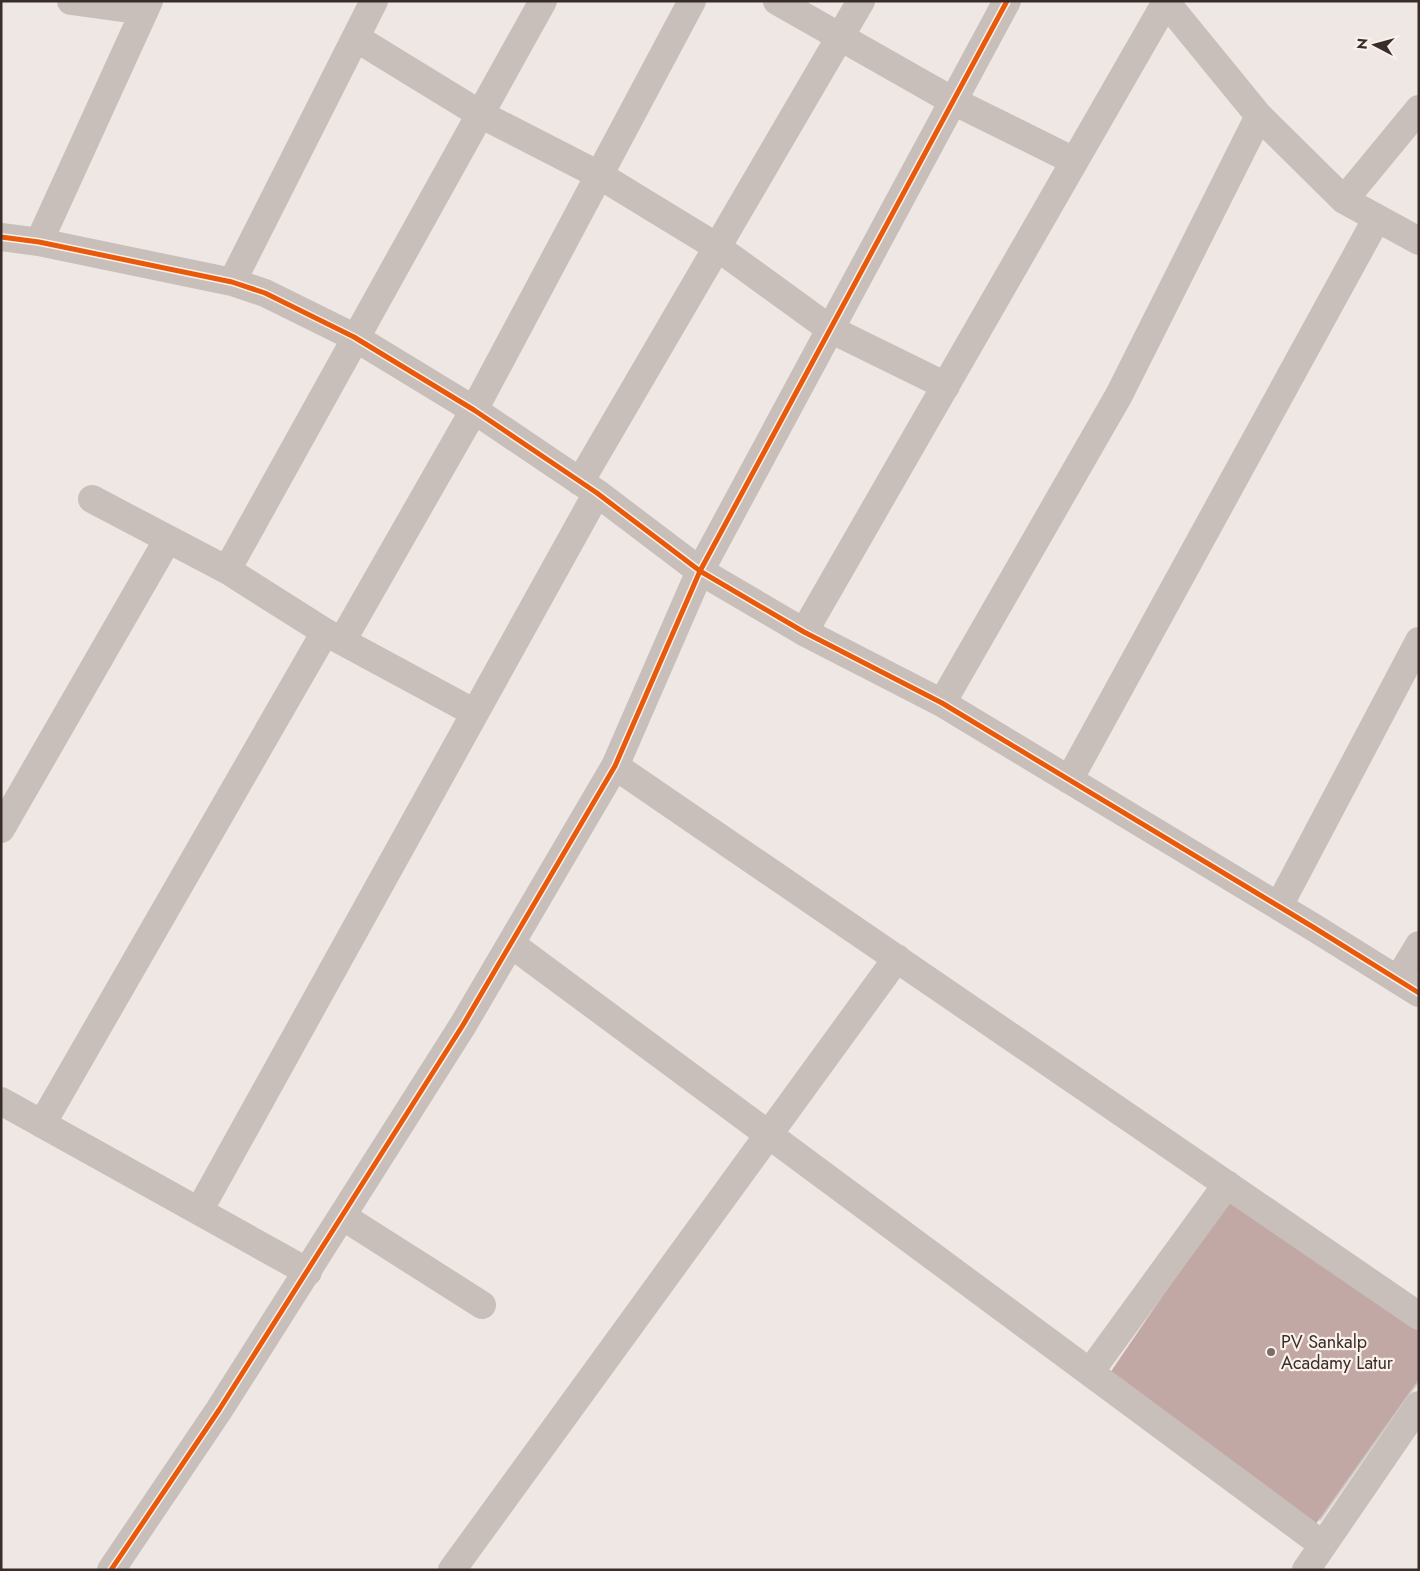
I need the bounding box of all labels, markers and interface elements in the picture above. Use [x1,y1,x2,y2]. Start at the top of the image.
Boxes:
north arrow [1350,20,1400,70]
text: N [1352,37,1373,50]
place label: PV Sankalp Acadamy Latur [1281,1329,1394,1376]
marker: PV Sankalp Acadamy Latur [1265,1346,1277,1358]

